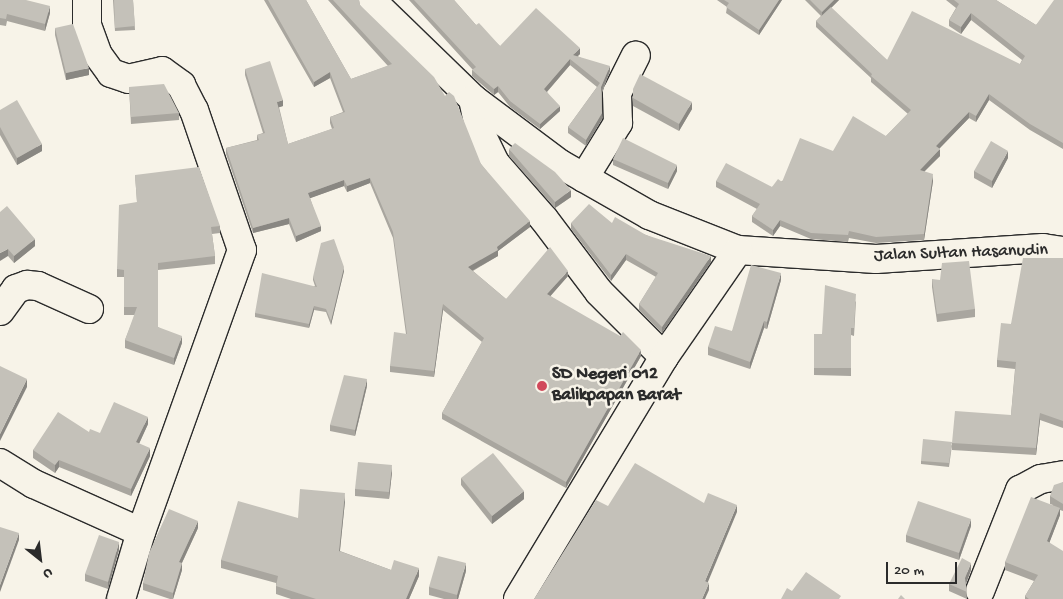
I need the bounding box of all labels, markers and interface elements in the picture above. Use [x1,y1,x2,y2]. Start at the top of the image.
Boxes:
street label: Jalan Sultan Hasanudin [874,240,1048,268]
place label: SD Negeri 012 Balikpapan Barat [552,365,681,408]
marker: SD Negeri 012 Balikpapan Barat [536,380,548,392]
north arrow [15,534,65,584]
scale bar [888,552,959,584]
text: 20 m [894,562,924,580]
text: U [40,563,55,582]

